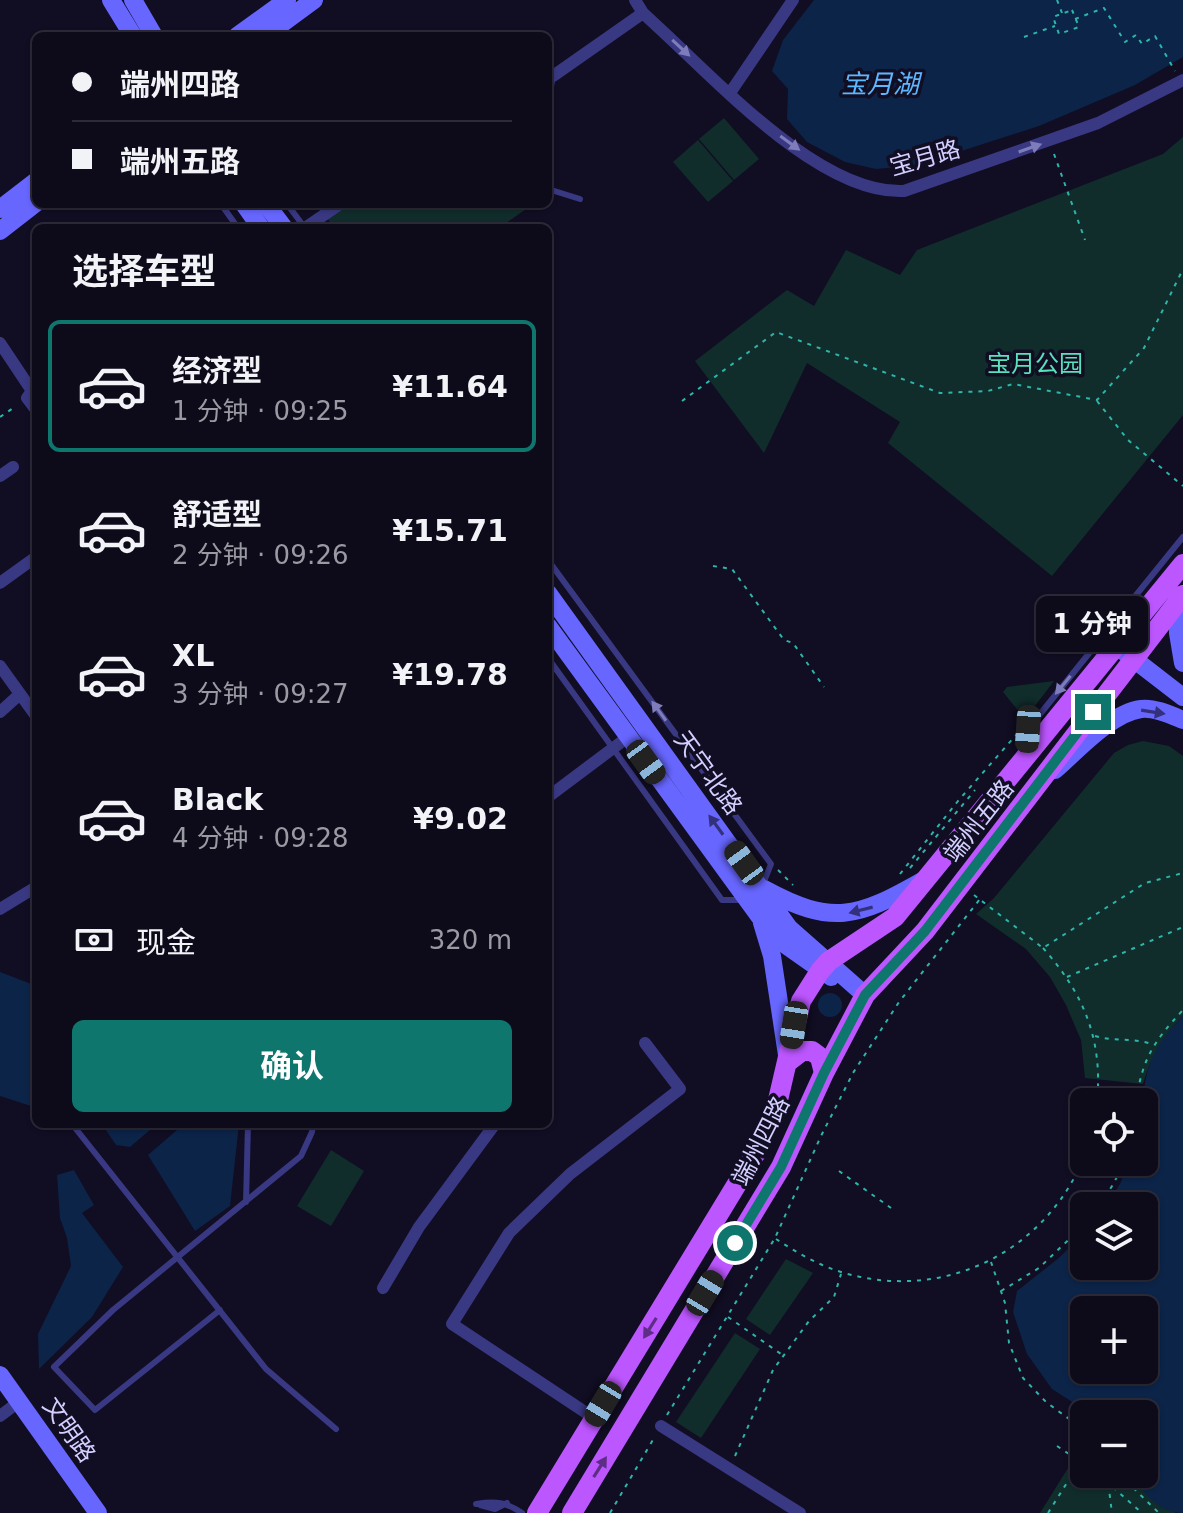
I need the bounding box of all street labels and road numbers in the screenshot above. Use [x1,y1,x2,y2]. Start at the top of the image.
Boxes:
street label: 宝月路 [887,135,963,181]
street label: 天宁北路 [668,726,748,820]
street label: 端州五路 [938,775,1020,867]
street label: 端州四路 [727,1092,795,1190]
street label: 文明路 [37,1392,101,1468]

